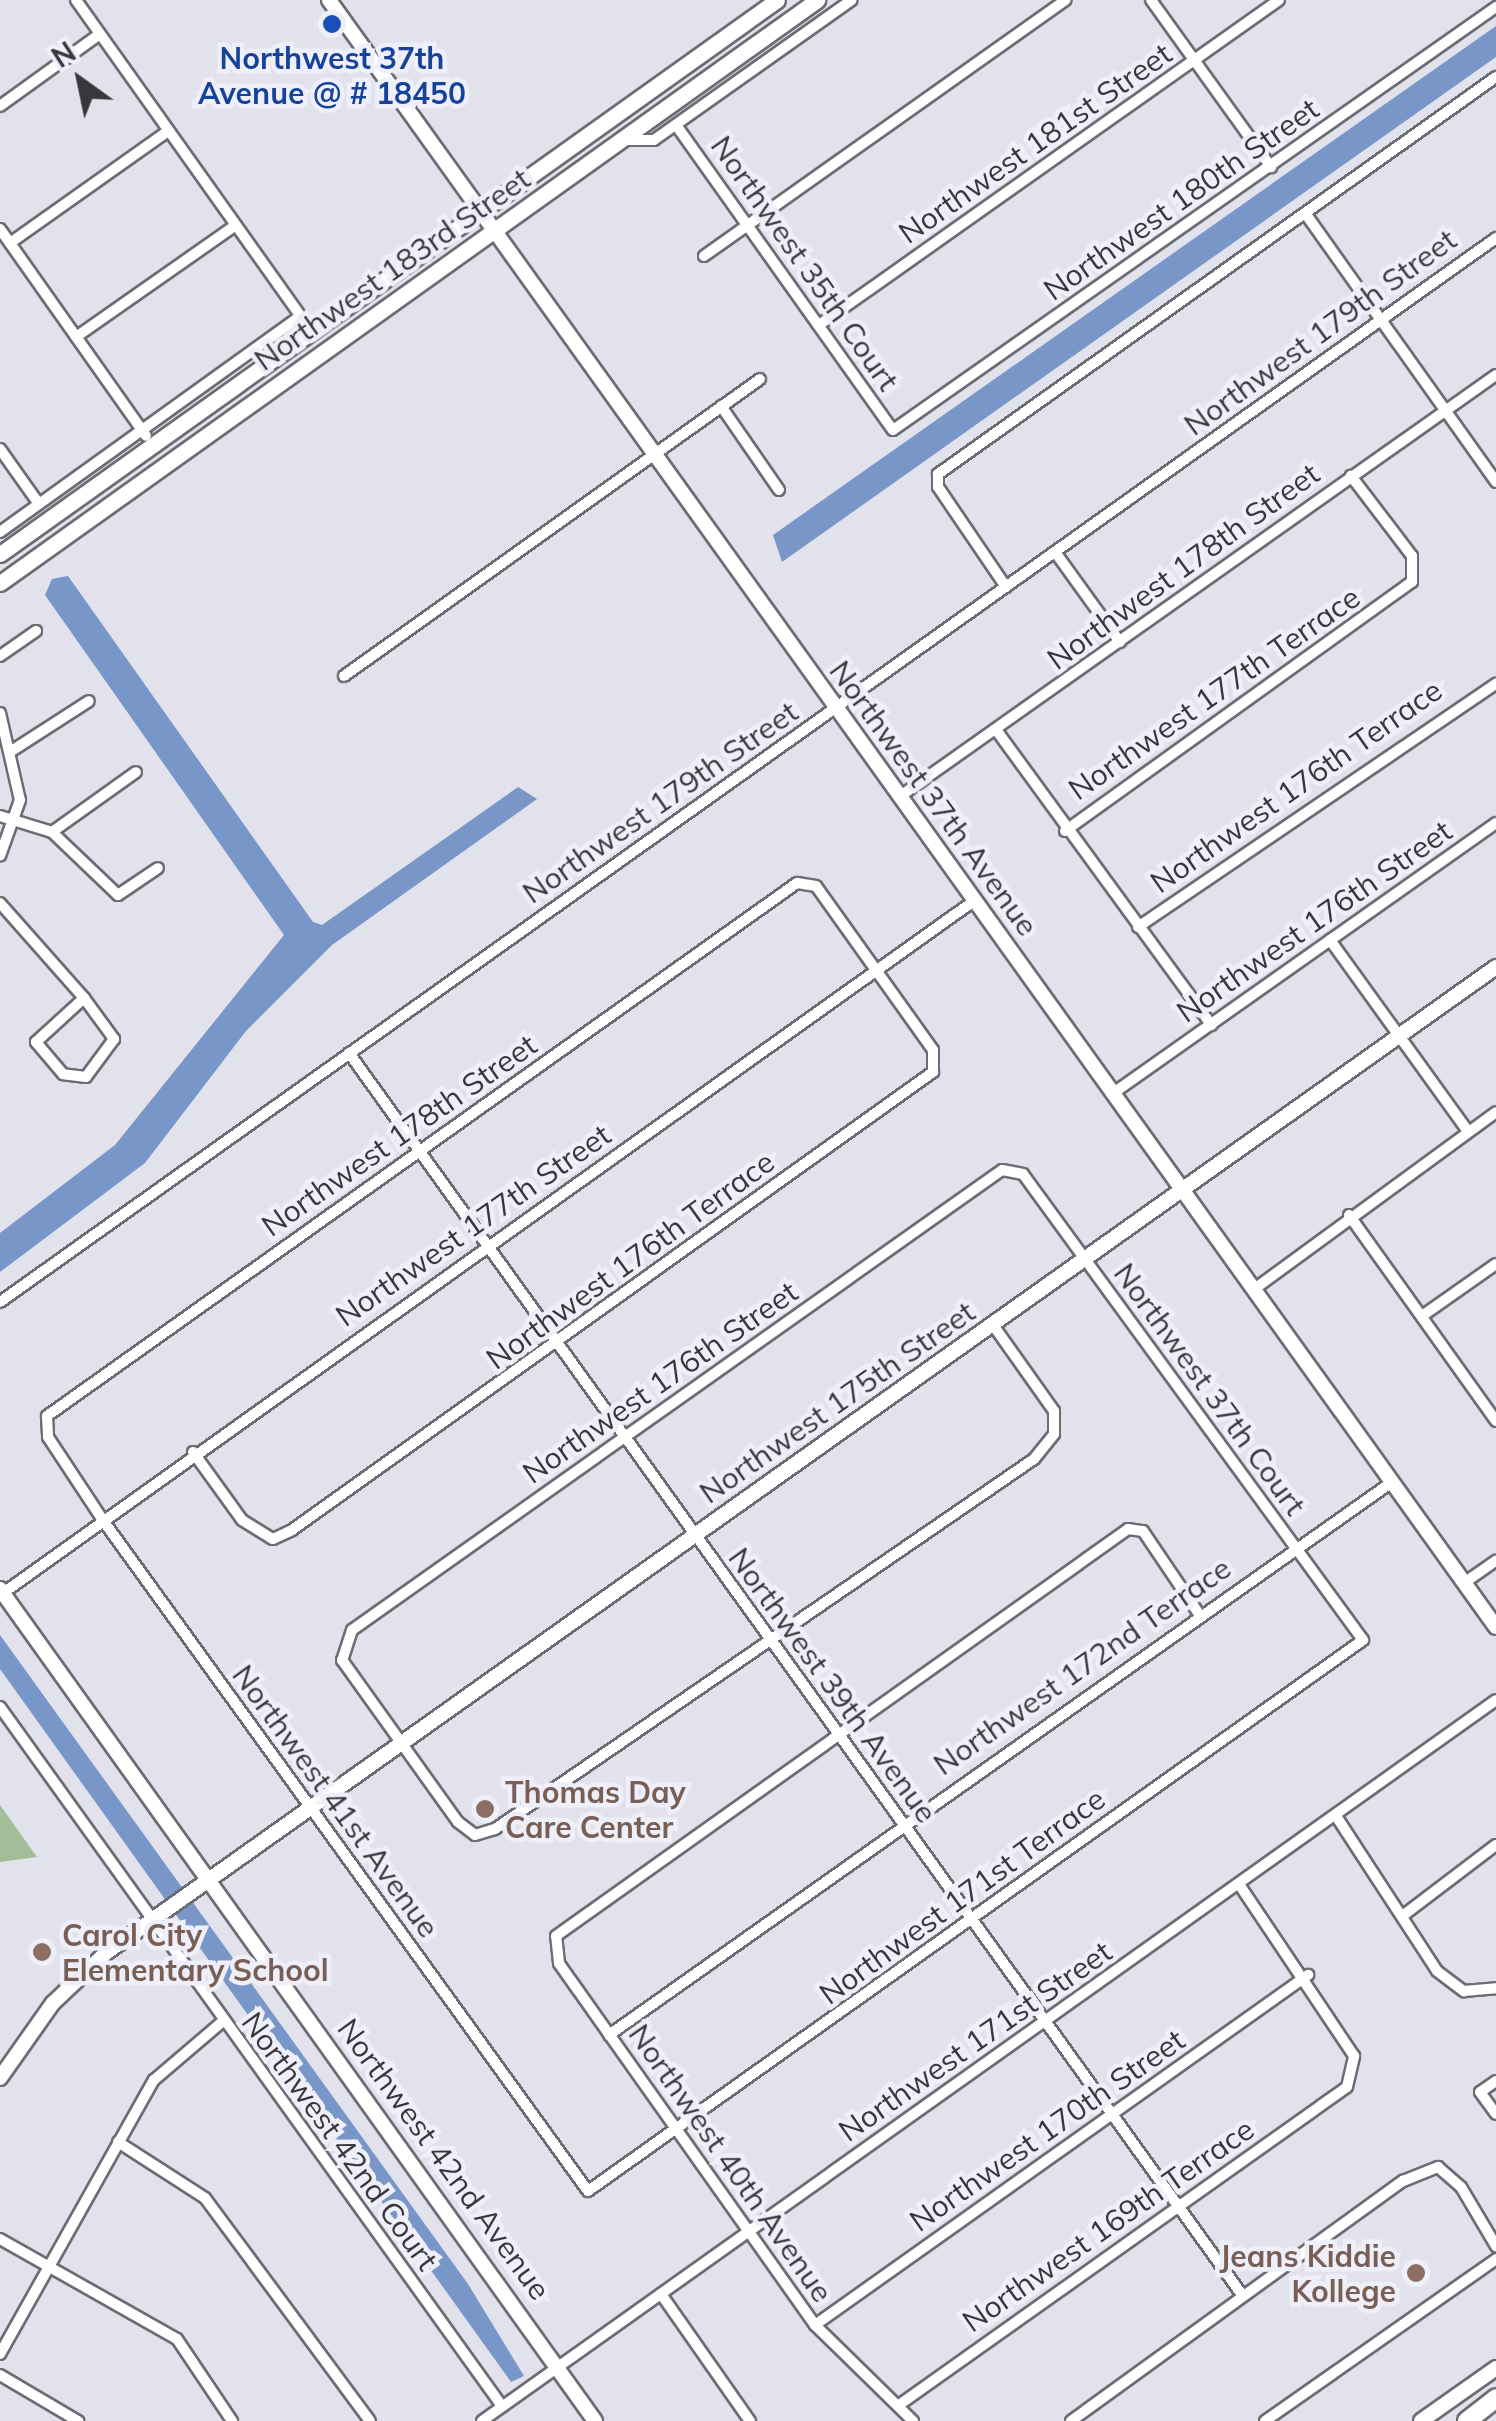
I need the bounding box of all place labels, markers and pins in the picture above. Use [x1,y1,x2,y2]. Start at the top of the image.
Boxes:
marker: Northwest 37th Avenue @ # 18450 [321,13,343,35]
place label: Northwest 37th Avenue @ # 18450 [198,40,466,110]
place label: Thomas Day Care Center [505,1774,686,1844]
marker: Thomas Day Care Center [474,1798,496,1820]
place label: Carol City Elementary School [62,1917,329,1988]
marker: Carol City Elementary School [31,1941,53,1963]
place label: Jeans Kiddie Kollege [1219,2238,1396,2308]
marker: Jeans Kiddie Kollege [1405,2262,1427,2284]

